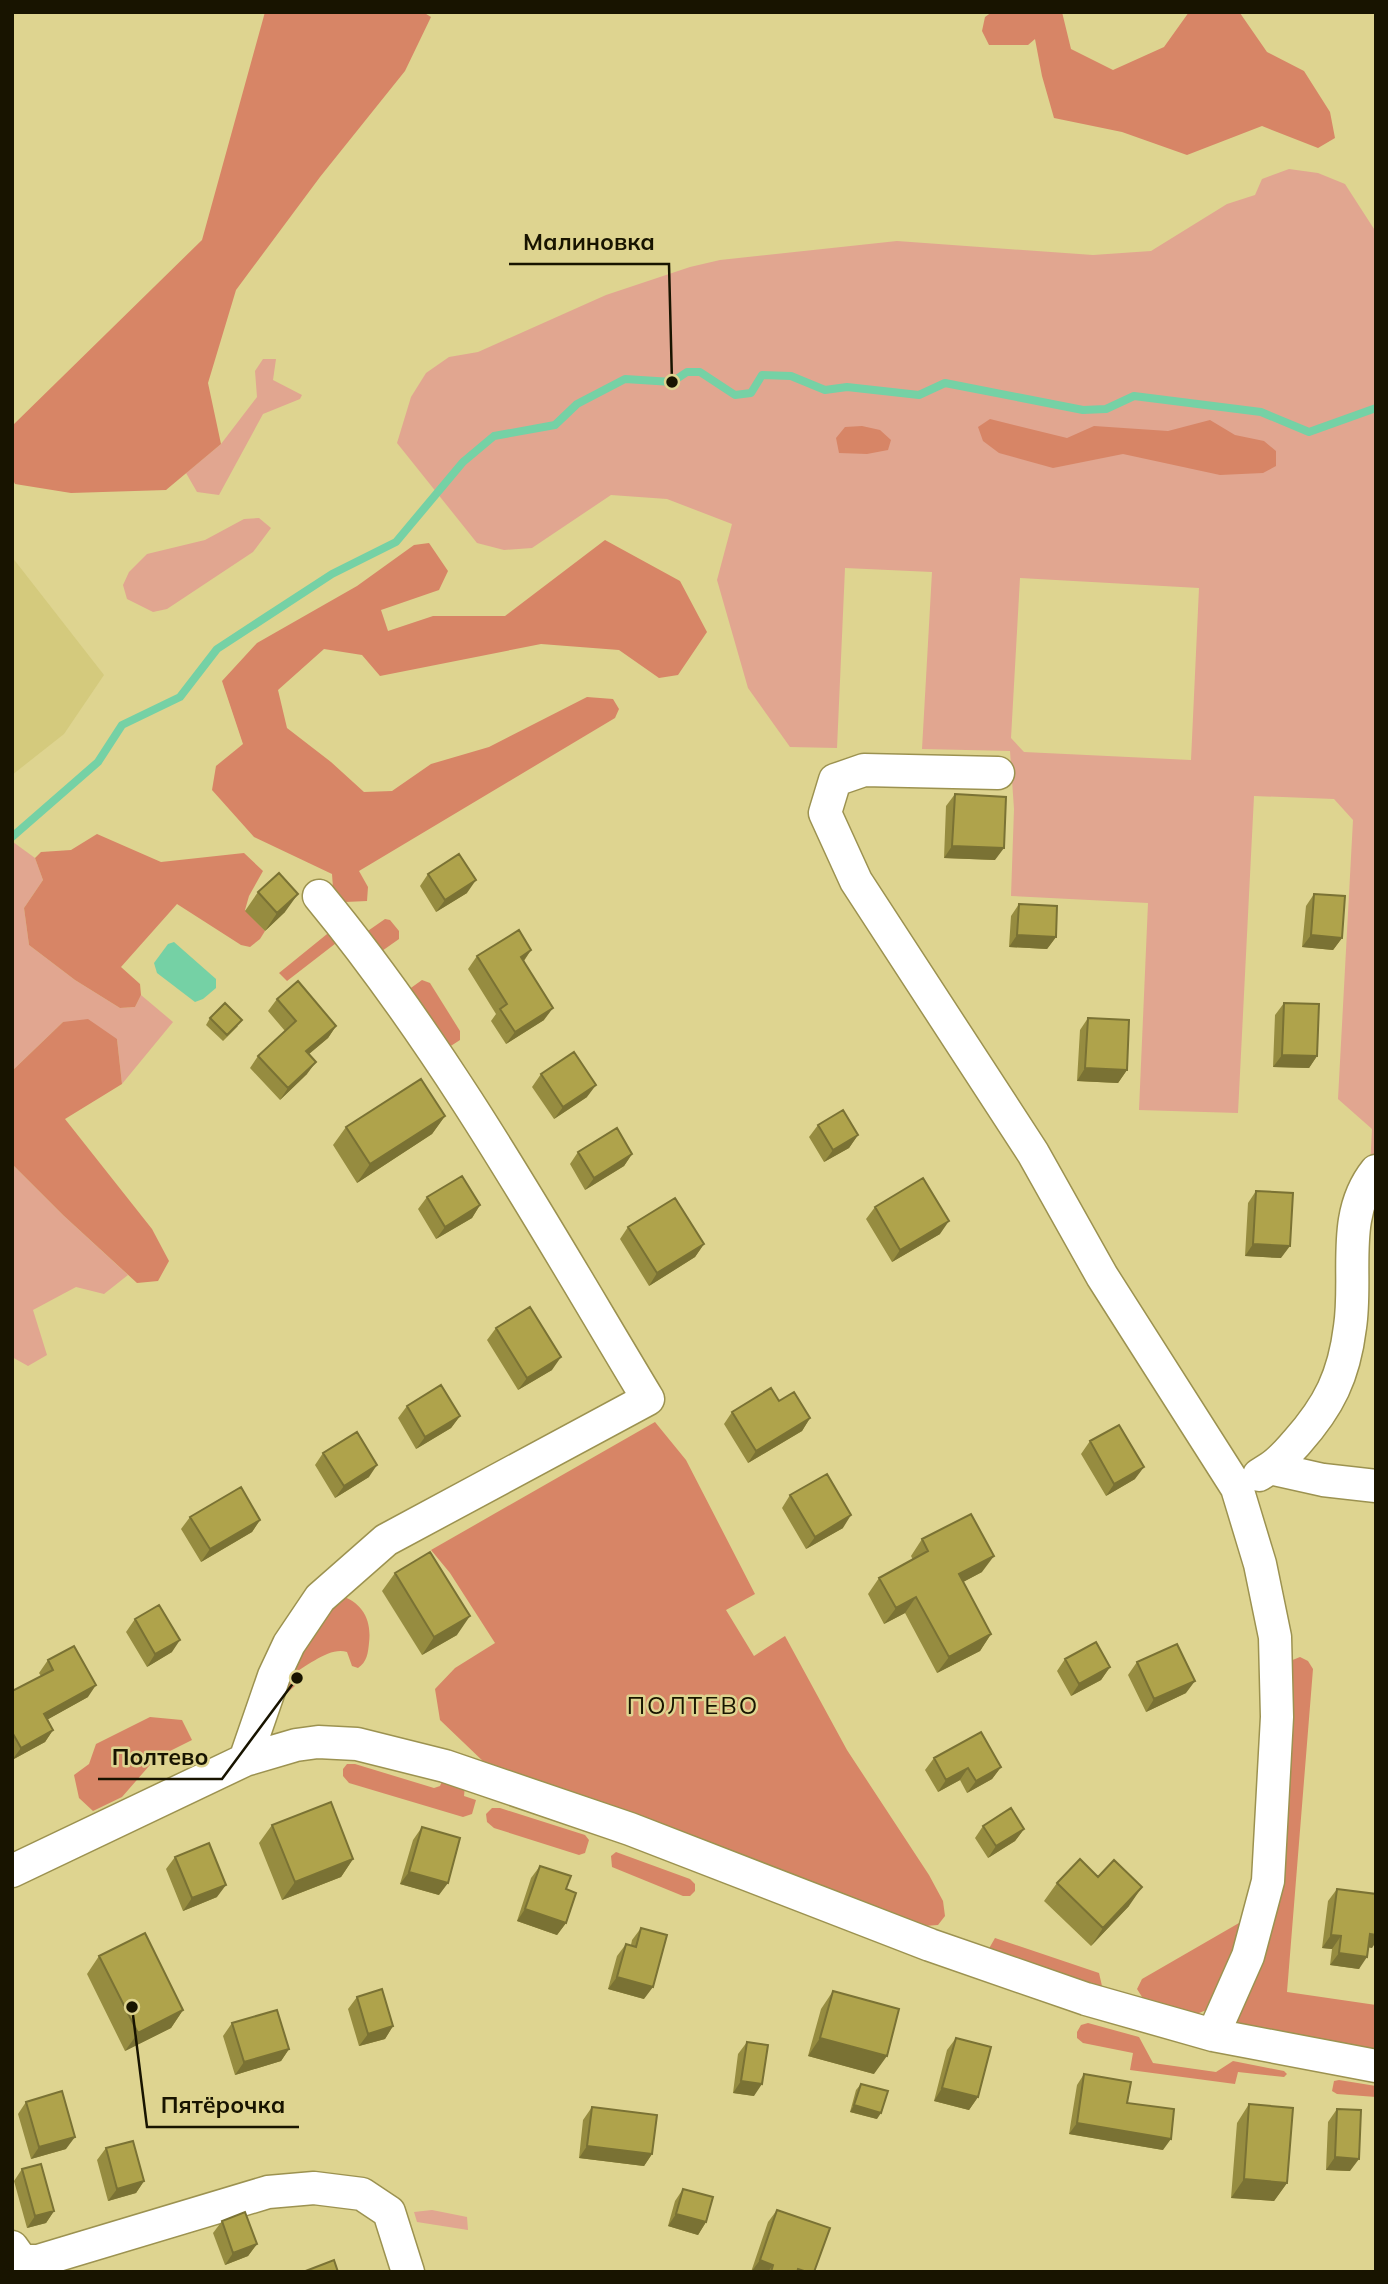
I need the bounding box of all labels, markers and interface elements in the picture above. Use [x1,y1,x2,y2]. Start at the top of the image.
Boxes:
callout: Малиновка [509,220,669,264]
text: Малиновка [523,227,655,256]
district label: ПОЛТЕВО [627,1690,759,1720]
callout: Полтево [98,1735,222,1779]
text: Полтево [112,1742,208,1771]
callout: Пятёрочка [147,2083,299,2127]
text: Пятёрочка [161,2090,285,2119]

